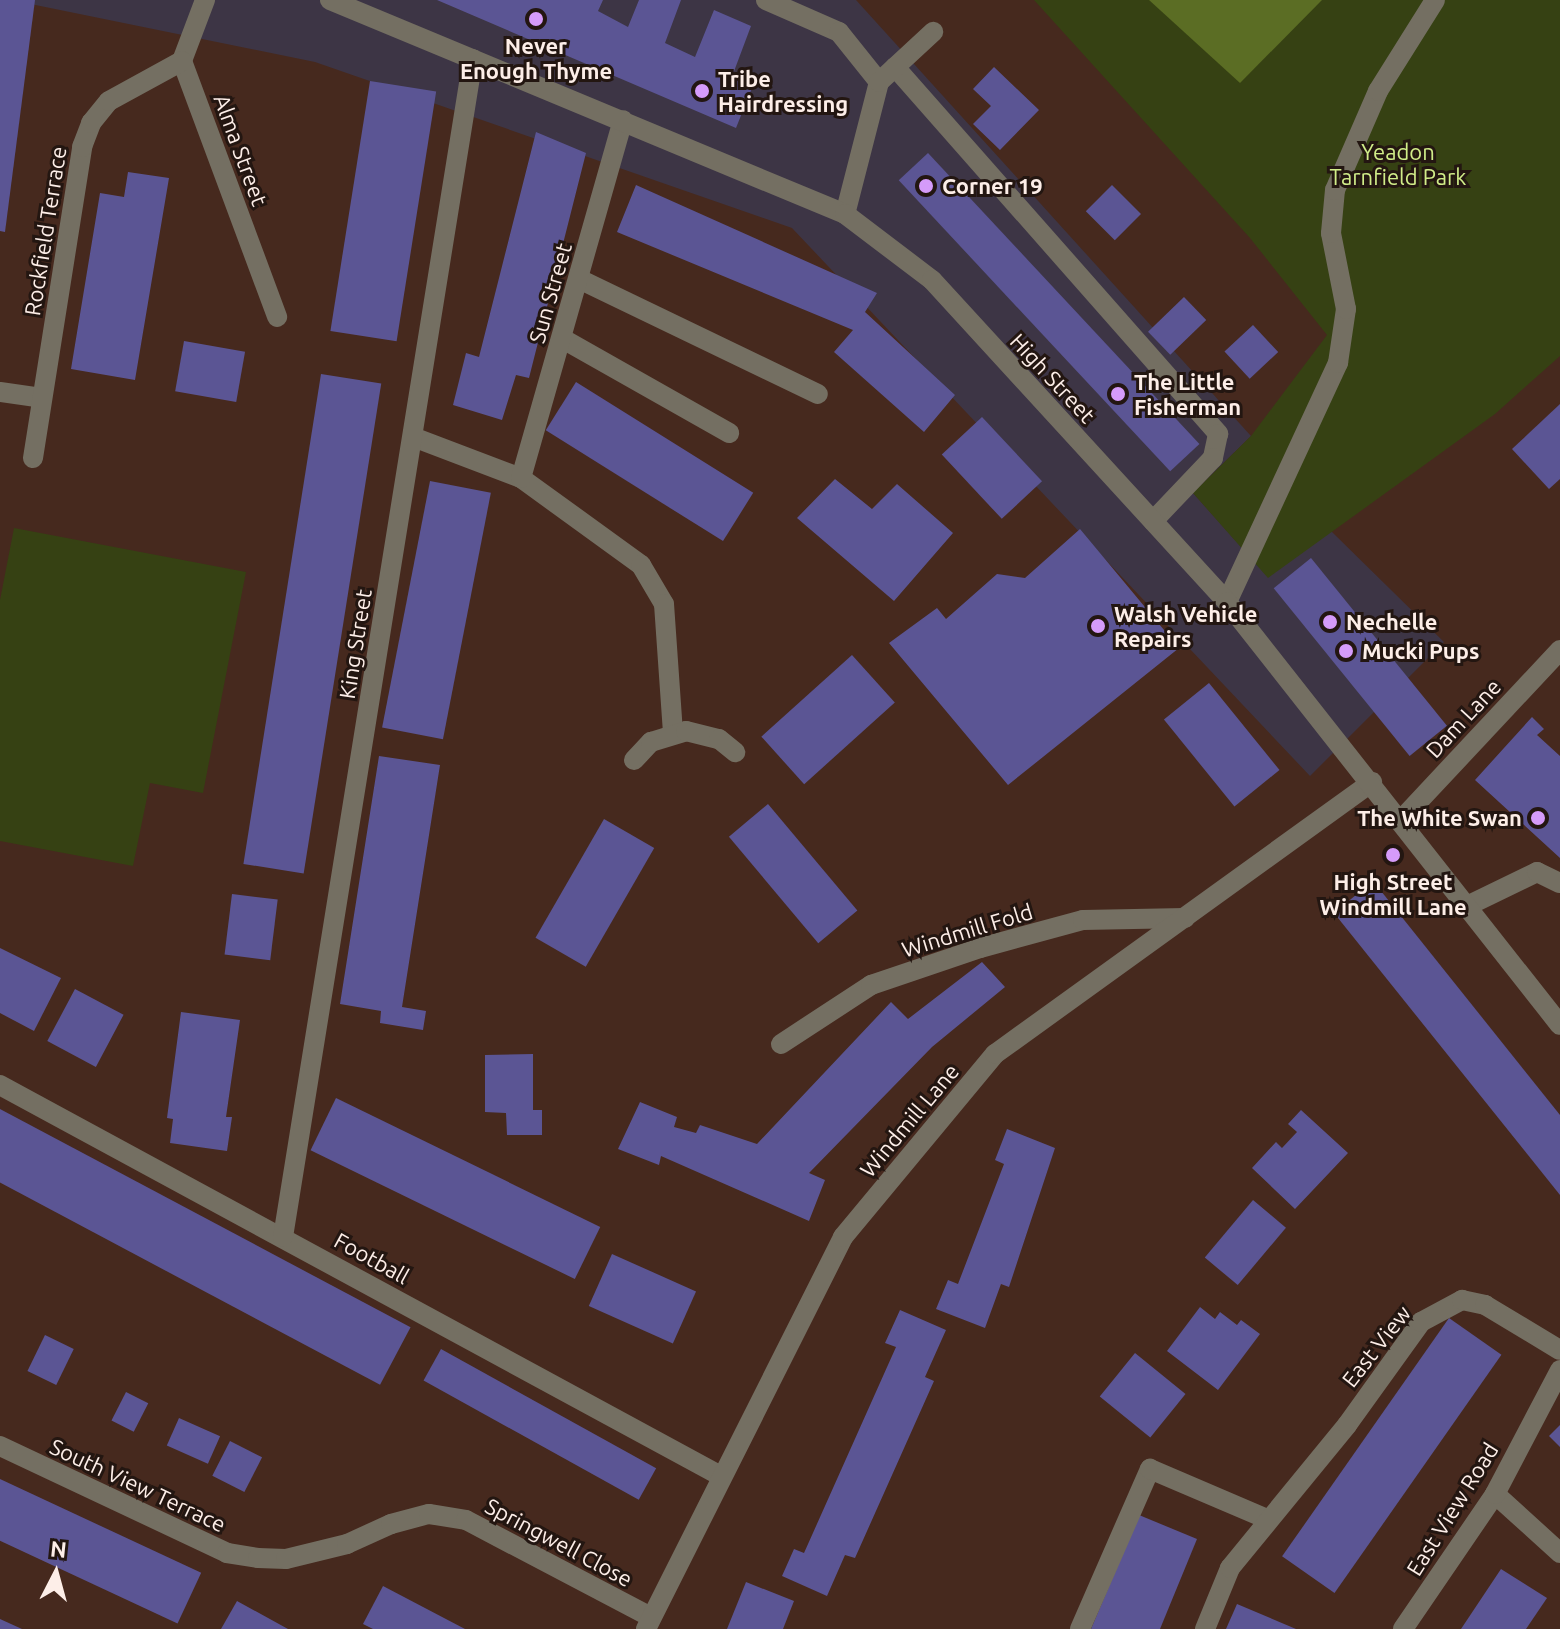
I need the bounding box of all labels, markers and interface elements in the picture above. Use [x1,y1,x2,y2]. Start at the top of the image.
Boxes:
marker: Never Enough Thyme [527,10,545,28]
place label: Never Enough Thyme [460,32,612,84]
place label: Tribe Hairdressing [718,65,848,116]
marker: Tribe Hairdressing [693,82,711,100]
street label: Alma Street [209,91,273,209]
park label: Yeadon Tarnfield Park [1330,138,1466,190]
street label: Rockfield Terrace [19,144,71,318]
place label: Corner 19 [942,173,1043,199]
marker: Corner 19 [917,177,935,195]
street label: Sun Street [523,240,577,346]
street label: High Street [1005,328,1101,428]
place label: The Little Fisherman [1134,368,1241,420]
marker: The Little Fisherman [1109,385,1127,403]
street label: King Street [333,587,377,701]
place label: Walsh Vehicle Repairs [1114,600,1257,652]
place label: Nechelle [1346,609,1437,635]
marker: Nechelle [1321,613,1339,631]
marker: Walsh Vehicle Repairs [1089,617,1107,635]
place label: Mucki Pups [1362,638,1479,664]
marker: Mucki Pups [1337,642,1355,660]
street label: Dam Lane [1420,673,1506,763]
place label: The White Swan [1357,805,1522,831]
marker: The White Swan [1529,809,1547,827]
marker: High Street Windmill Lane [1384,846,1402,864]
place label: High Street Windmill Lane [1319,868,1467,920]
street label: Windmill Fold [898,898,1036,962]
street label: Windmill Lane [854,1058,964,1182]
street label: Football [330,1227,414,1289]
street label: East View [1336,1300,1416,1392]
street label: South View Terrace [46,1433,230,1537]
street label: East View Road [1401,1438,1503,1580]
street label: Springwell Close [481,1492,637,1592]
north arrow [16,1533,96,1613]
text: N [49,1535,68,1562]

